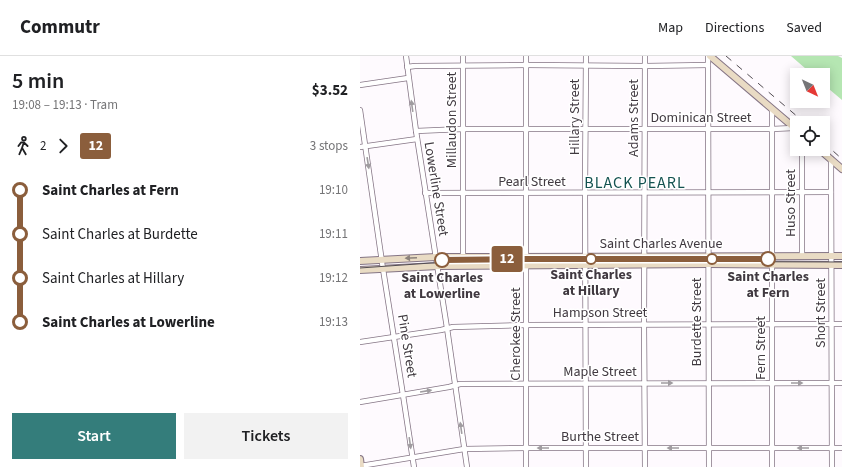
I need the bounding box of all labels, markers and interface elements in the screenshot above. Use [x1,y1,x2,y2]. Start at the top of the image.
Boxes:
text: Commutr [20,14,100,41]
text: Map [658,18,683,38]
text: Directions [705,18,764,38]
text: Saved [786,18,822,38]
text: 5 min [12,65,64,97]
north arrow [790,68,830,108]
map controls [790,68,830,156]
street label: Millaudon Street [442,72,462,168]
street label: Hillary Street [565,79,585,155]
street label: Adams Street [624,79,644,157]
text: $3.52 [312,80,348,101]
text: 19:08 – 19:13 · Tram [12,96,118,114]
one-way arrow [409,100,415,112]
street label: Dominican Street [650,108,752,128]
button: locate [790,116,830,156]
icon: walk [12,135,34,157]
icon: forward [52,135,74,157]
text: 12 [88,136,103,156]
text: 2 [40,137,46,155]
text: 3 stops [310,137,348,155]
street label: Lowerline Street [419,140,453,238]
one-way arrow [365,156,371,169]
street label: Huso Street [781,169,801,237]
street label: Pearl Street [498,172,566,192]
district label: BLACK PEARL [584,172,686,194]
text: Saint Charles at Fern [42,180,179,201]
text: 19:10 [319,181,348,199]
text: Saint Charles at Burdette [42,224,198,245]
text: 19:11 [319,225,348,243]
street label: Saint Charles Avenue [599,234,723,254]
line badge: 12 [489,246,525,272]
text: 12 [500,249,514,269]
marker: Saint Charles at Fern [760,251,776,267]
marker: Saint Charles at Lowerline [434,252,450,268]
marker: Saint Charles at Hillary [585,253,597,265]
unlabelled marker [706,253,718,265]
one-way arrow [405,255,417,262]
place label: Saint Charles at Hillary [550,265,632,301]
place label: Saint Charles at Fern [727,267,809,303]
text: Saint Charles at Hillary [42,268,184,289]
place label: Saint Charles at Lowerline [401,268,483,304]
text: 19:12 [319,269,348,287]
street label: Burdette Street [687,277,707,366]
street label: Short Street [811,278,831,348]
street label: Cherokee Street [506,287,526,381]
street label: Hampson Street [553,303,648,323]
text: Saint Charles at Lowerline [42,312,215,333]
text: 19:13 [319,313,348,331]
street label: Pine Street [392,313,422,379]
street label: Fern Street [751,316,771,380]
street label: Maple Street [563,362,637,382]
one-way arrow [661,380,674,386]
one-way arrow [791,380,804,386]
one-way arrow [420,388,432,394]
button: Start [12,413,176,459]
button: Tickets [184,413,348,459]
one-way arrow [458,422,464,435]
street label: Burthe Street [561,427,639,447]
one-way arrow [407,437,413,449]
one-way arrow [536,445,549,451]
one-way arrow [666,445,679,451]
one-way arrow [796,445,809,451]

